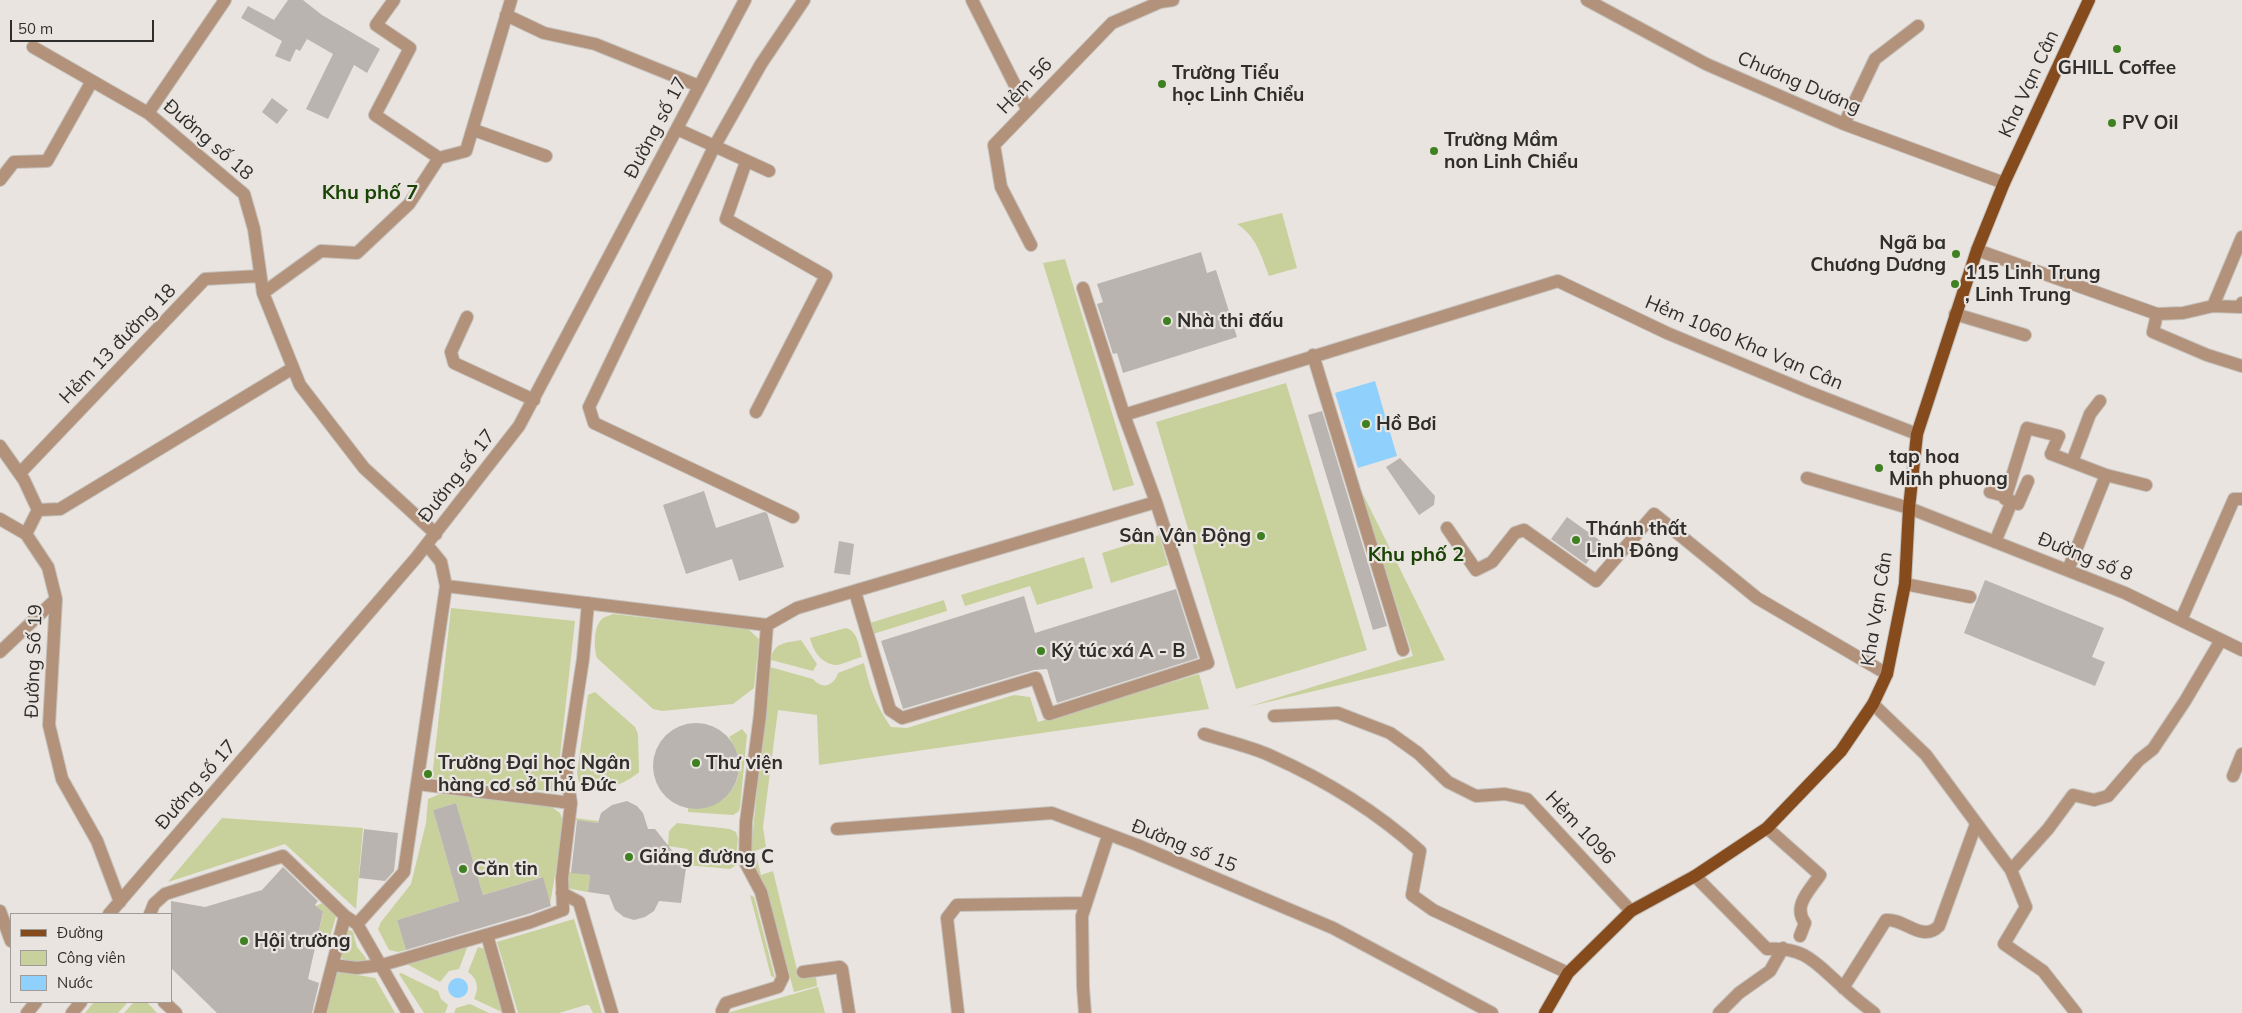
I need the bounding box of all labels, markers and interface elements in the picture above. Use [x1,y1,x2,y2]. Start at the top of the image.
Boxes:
scale bar [12,10,156,42]
text: 50 m [18,19,53,38]
street label: Kha Vạn Cân [1994,27,2064,141]
marker: GHILL Coffee [2111,43,2123,55]
street label: Chương Dương [1734,47,1864,119]
street label: Hẻm 56 [993,53,1057,119]
place label: GHILL Coffee [2058,57,2176,79]
place label: Trường Tiểu học Linh Chiểu [1172,62,1304,106]
street label: Đường số 17 [620,73,692,183]
marker: Trường Tiểu học Linh Chiểu [1156,78,1168,90]
street label: Đường số 18 [158,95,258,185]
place label: PV Oil [2122,112,2178,134]
marker: PV Oil [2106,117,2118,129]
place label: Trường Mầm non Linh Chiểu [1444,129,1578,173]
marker: Trường Mầm non Linh Chiểu [1428,145,1440,157]
district label: Khu phố 7 [322,181,418,205]
place label: Ngã ba Chương Dương [1810,232,1946,276]
marker: Ngã ba Chương Dương [1950,248,1962,260]
place label: 115 Linh Trung , Linh Trung [1965,262,2100,306]
marker: 115 Linh Trung , Linh Trung [1949,278,1961,290]
street label: Hẻm 13 đường 18 [55,279,181,409]
street label: Hẻm 1060 Kha Vạn Cân [1642,291,1846,395]
place label: Nhà thi đấu [1177,310,1283,332]
marker: Nhà thi đấu [1161,315,1173,327]
place label: Hồ Bơi [1376,413,1436,435]
marker: Hồ Bơi [1360,418,1372,430]
street label: Đường số 17 [414,425,500,527]
place label: tap hoa Minh phuong [1889,446,2008,490]
marker: tap hoa Minh phuong [1873,462,1885,474]
place label: Thánh thất Linh Đông [1586,518,1687,562]
place label: Sân Vận Động [1119,525,1251,547]
street label: Đường số 8 [2034,528,2136,586]
marker: Sân Vận Động [1255,530,1267,542]
marker: Thánh thất Linh Đông [1570,534,1582,546]
district label: Khu phố 2 [1368,543,1464,567]
street label: Kha Vạn Cân [1857,550,1897,668]
street label: Đường Số 19 [21,604,47,718]
place label: Ký túc xá A - B [1051,640,1185,662]
marker: Ký túc xá A - B [1035,645,1047,657]
street label: Đường số 17 [151,735,241,835]
place label: Trường Đại học Ngân hàng cơ sở Thủ Đức [438,752,630,796]
place label: Thư viện [706,752,783,774]
marker: Thư viện [690,757,702,769]
marker: Trường Đại học Ngân hàng cơ sở Thủ Đức [422,768,434,780]
street label: Hẻm 1096 [1540,787,1620,869]
street label: Đường số 15 [1128,815,1240,877]
place label: Giảng đường C [639,846,774,868]
marker: Giảng đường C [623,851,635,863]
place label: Căn tin [473,858,538,880]
marker: Căn tin [457,863,469,875]
legend [10,913,172,1003]
text: Đường [57,923,103,942]
place label: Hội trường [254,930,351,952]
marker: Hội trường [238,935,250,947]
text: Công viên [57,948,126,967]
text: Nước [57,973,93,992]

